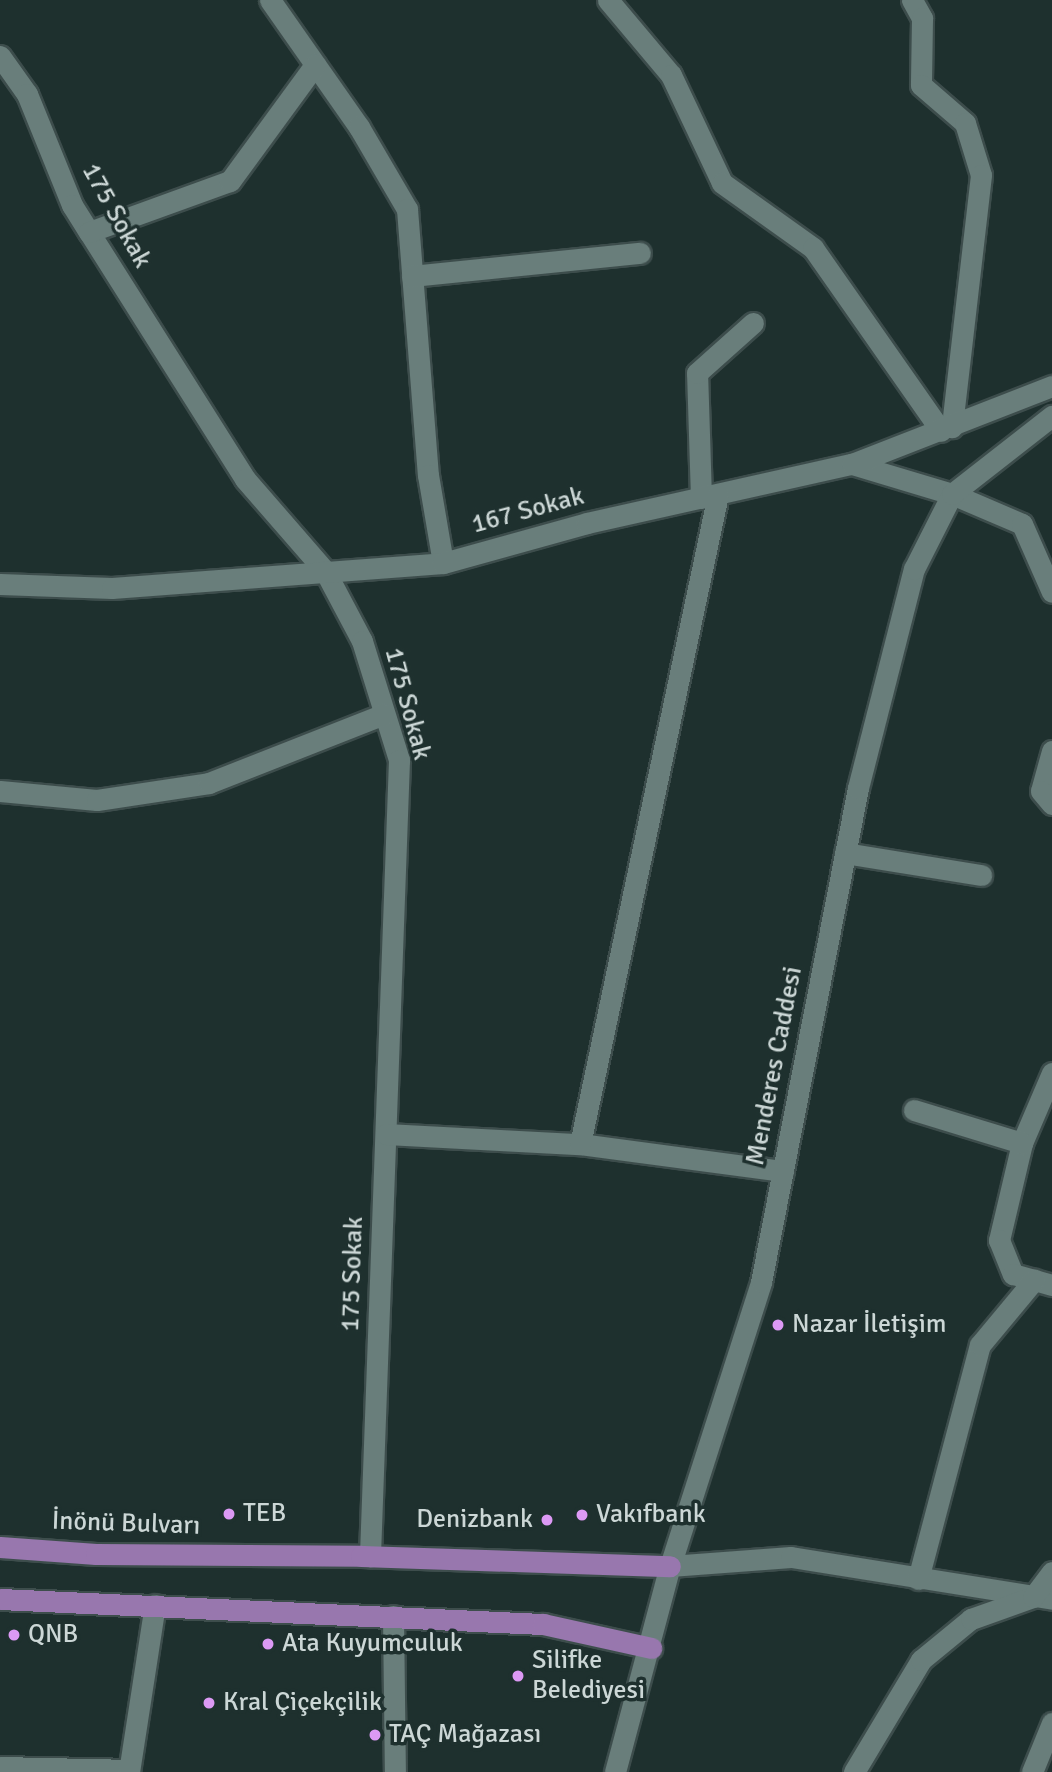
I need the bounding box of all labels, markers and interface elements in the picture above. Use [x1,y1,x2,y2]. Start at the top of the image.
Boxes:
street label: 175 Sokak [74,158,158,274]
street label: 167 Sokak [468,481,588,541]
street label: 175 Sokak [377,644,437,764]
street label: Menderes Caddesi [740,964,810,1168]
street label: 175 Sokak [335,1216,371,1332]
place label: Nazar İletişim [792,1309,946,1341]
marker: Nazar İletişim [770,1317,786,1333]
place label: TEB [243,1498,286,1530]
place label: Vakıfbank [596,1499,706,1531]
place label: Denizbank [416,1504,533,1536]
street label: İnönü Bulvarı [51,1506,201,1542]
marker: TEB [221,1506,237,1522]
marker: Vakıfbank [574,1507,590,1523]
marker: Denizbank [539,1512,555,1528]
place label: QNB [28,1619,78,1651]
marker: QNB [6,1627,22,1643]
place label: Ata Kuyumculuk [282,1628,463,1660]
marker: Ata Kuyumculuk [260,1636,276,1652]
place label: Silifke Belediyesi [532,1645,645,1706]
marker: Silifke Belediyesi [510,1668,526,1684]
place label: Kral Çiçekçilik [223,1687,382,1719]
marker: Kral Çiçekçilik [201,1695,217,1711]
place label: TAÇ Mağazası [389,1719,541,1751]
marker: TAÇ Mağazası [367,1727,383,1743]

